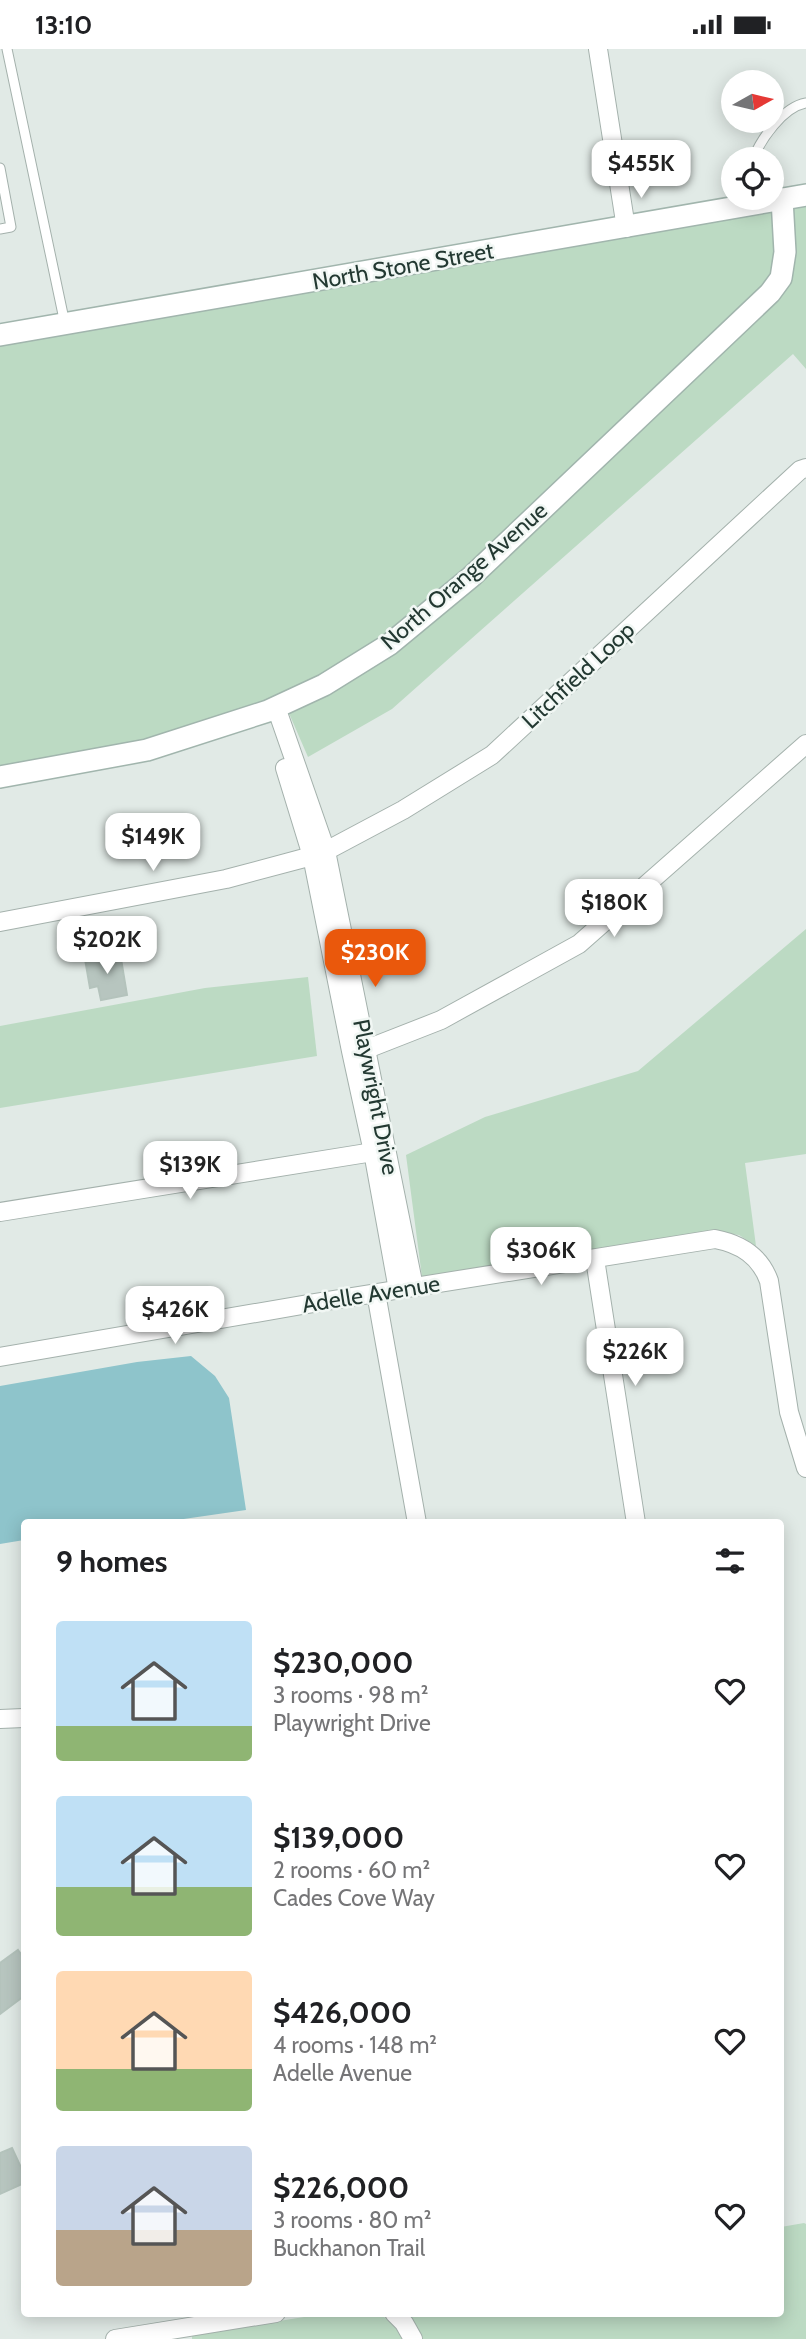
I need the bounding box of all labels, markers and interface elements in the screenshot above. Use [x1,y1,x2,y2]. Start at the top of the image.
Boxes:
text: 13:10 [35,9,92,41]
north arrow [721,70,784,133]
map controls [721,70,784,210]
pin: $455K [592,141,690,200]
button: locate [721,147,784,210]
text: $455K [608,149,674,177]
street label: North Stone Street [310,236,496,296]
street label: North Orange Avenue [375,496,553,656]
street label: Litchfield Loop [516,616,640,734]
pin: $149K [104,813,202,873]
text: $149K [121,822,185,850]
pin: $180K [565,879,663,939]
text: $180K [581,888,647,916]
pin: $202K [58,916,156,976]
text: $202K [73,925,141,953]
pin: $230K [326,929,424,989]
text: $230K [341,938,409,966]
street label: Playwright Drive [347,1017,405,1177]
pin: $139K [141,1141,239,1201]
text: $139K [159,1150,221,1178]
pin: $306K [492,1227,590,1287]
text: $306K [506,1236,576,1264]
street label: Adelle Avenue [300,1269,442,1319]
pin: $426K [126,1287,224,1346]
text: $426K [141,1295,209,1323]
pin: $226K [586,1329,684,1388]
text: $226K [602,1337,668,1365]
icon: filters [711,1542,749,1580]
text: 9 homes [56,1543,167,1580]
text: $230,000 [273,1644,414,1681]
icon: home [112,1649,196,1733]
icon: heart [711,1672,749,1710]
text: 3 rooms · 98 m² [273,1681,428,1709]
text: Playwright Drive [273,1709,431,1737]
text: $139,000 [273,1819,404,1856]
icon: home [112,1824,196,1908]
icon: heart [711,1847,749,1885]
text: 2 rooms · 60 m² [273,1856,430,1884]
text: Cades Cove Way [273,1884,435,1912]
text: $426,000 [273,1994,412,2031]
icon: home [112,1999,196,2083]
icon: heart [711,2022,749,2060]
text: 4 rooms · 148 m² [273,2031,437,2059]
text: Adelle Avenue [273,2059,412,2087]
text: $226,000 [273,2169,409,2206]
icon: home [112,2174,196,2258]
icon: heart [711,2197,749,2235]
text: 3 rooms · 80 m² [273,2206,431,2234]
text: Buckhanon Trail [273,2234,425,2262]

